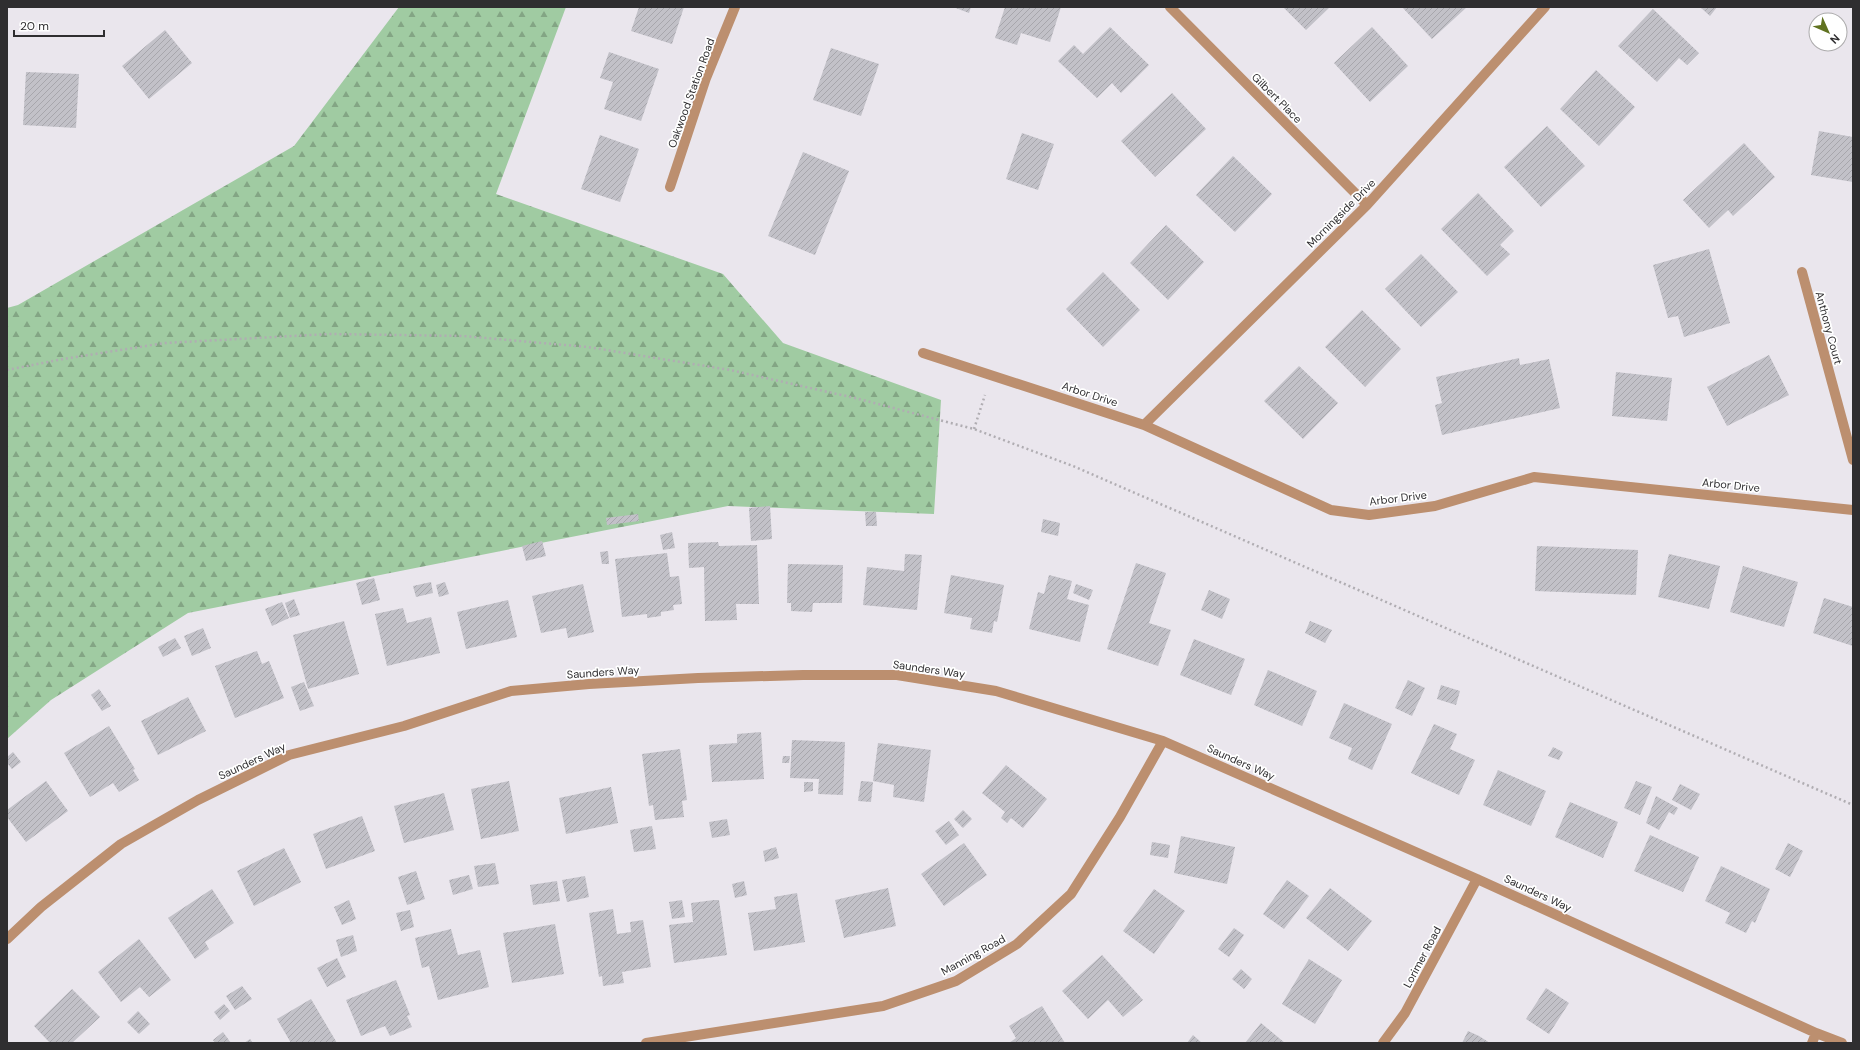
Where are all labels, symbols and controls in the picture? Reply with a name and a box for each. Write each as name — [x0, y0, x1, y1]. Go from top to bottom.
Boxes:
scale bar — [14, 12, 104, 38]
north arrow — [1808, 12, 1848, 52]
text: 20 m — [20, 18, 49, 34]
text: N — [1827, 31, 1843, 47]
street label: Oakwood Station Road — [665, 36, 717, 150]
street label: Gilbert Place — [1249, 70, 1305, 126]
street label: Morningside Drive — [1304, 176, 1378, 250]
street label: Anthony Court — [1813, 290, 1845, 366]
street label: Arbor Drive — [1060, 378, 1120, 410]
street label: Arbor Drive — [1702, 475, 1760, 495]
street label: Arbor Drive — [1368, 488, 1428, 508]
street label: Saunders Way — [892, 657, 966, 681]
street label: Saunders Way — [566, 662, 640, 682]
street label: Saunders Way — [216, 739, 288, 783]
street label: Saunders Way — [1205, 741, 1277, 783]
street label: Saunders Way — [1502, 871, 1574, 915]
street label: Lorimer Road — [1400, 924, 1444, 990]
street label: Manning Road — [938, 932, 1008, 978]

